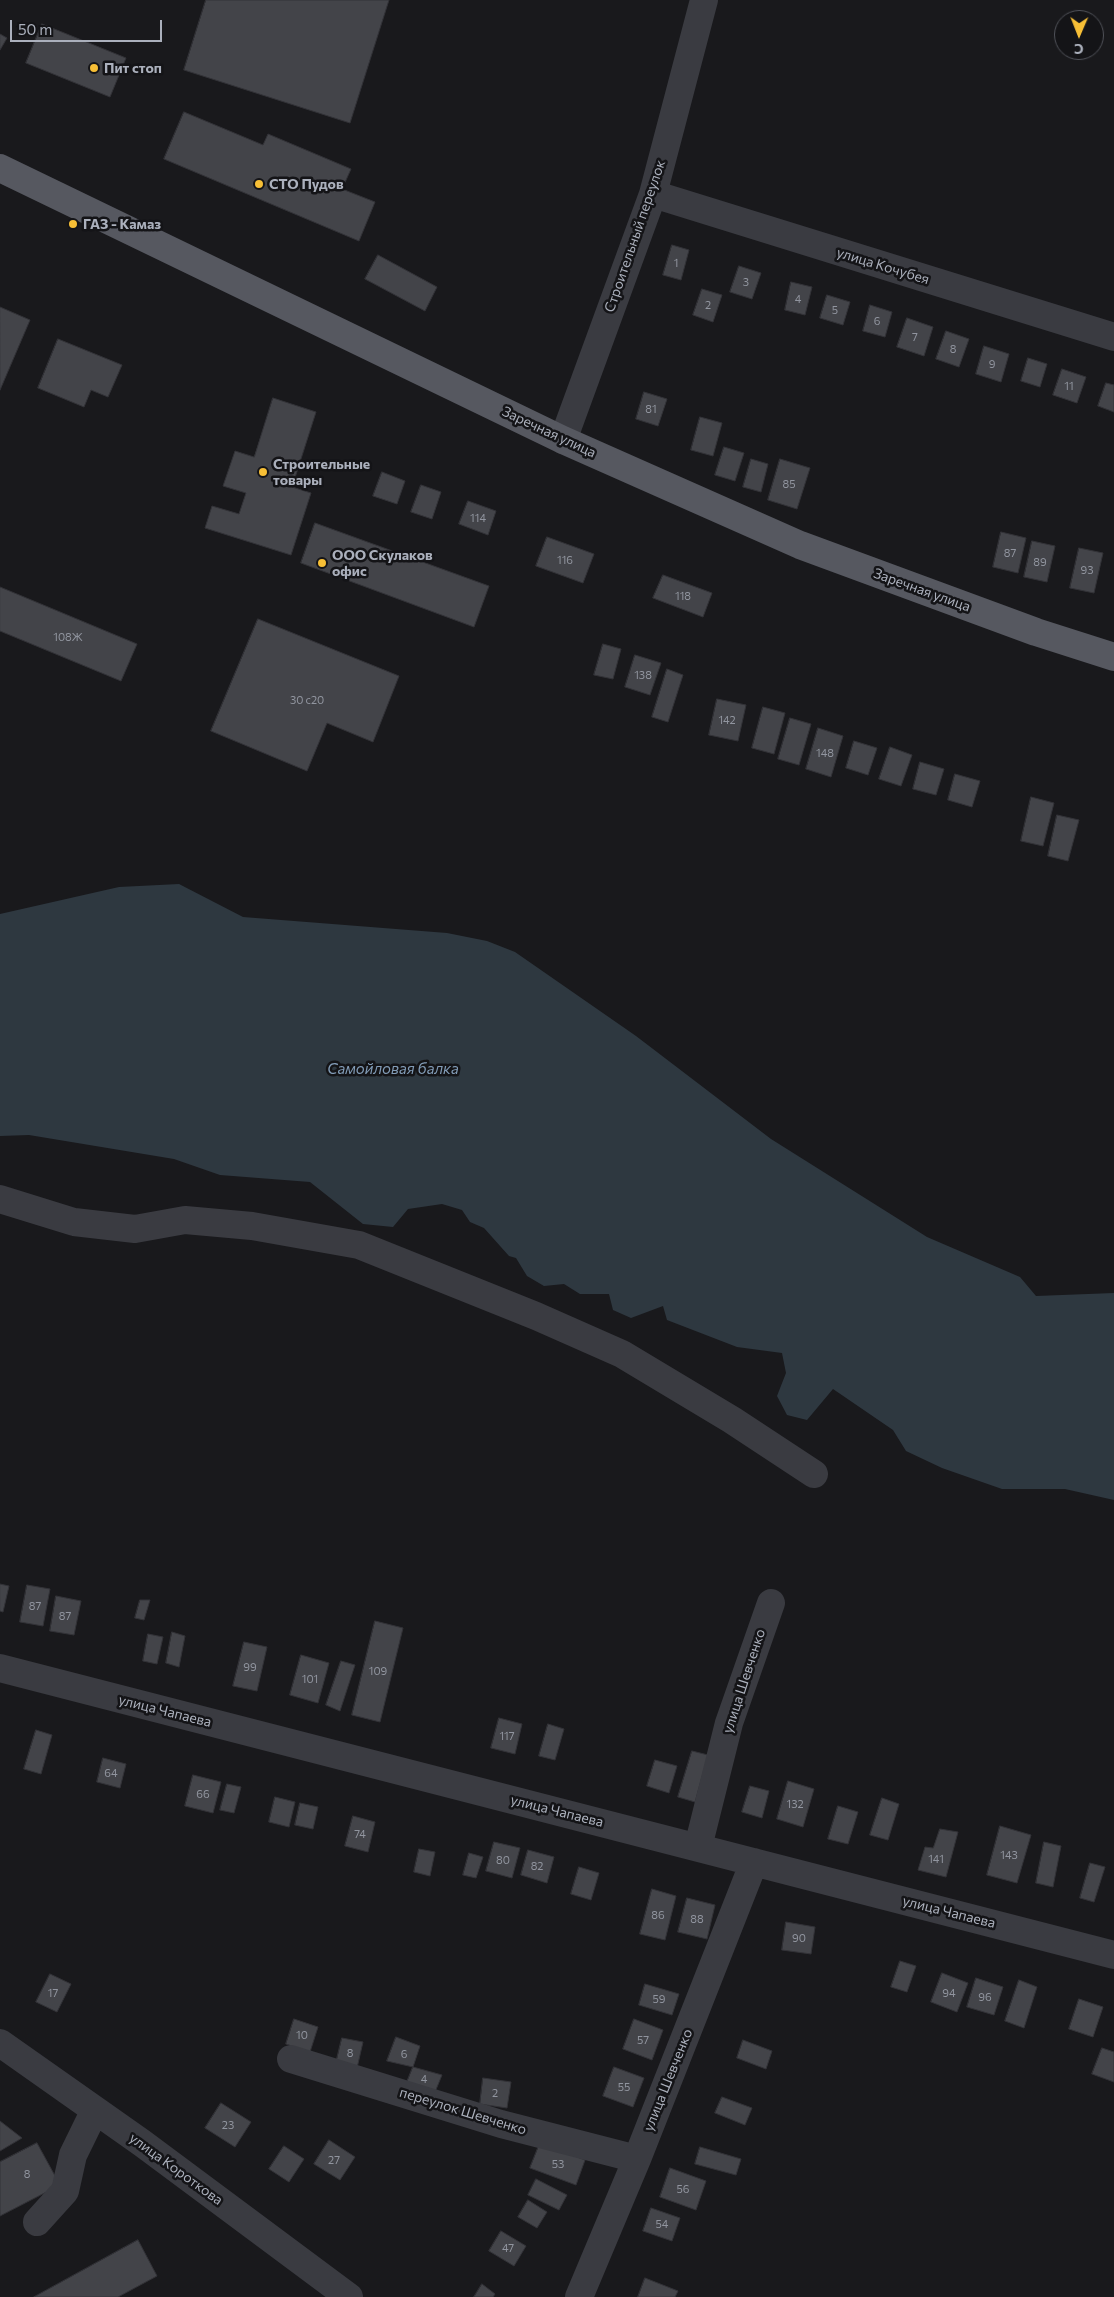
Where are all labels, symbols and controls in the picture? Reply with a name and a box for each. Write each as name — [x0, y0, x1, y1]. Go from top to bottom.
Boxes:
scale bar — [12, 10, 165, 42]
north arrow — [1054, 10, 1104, 60]
text: 50 m — [18, 20, 52, 38]
text: С — [1074, 41, 1084, 58]
place label: Пит стоп — [104, 60, 162, 76]
marker: Пит стоп — [88, 62, 100, 74]
street label: Строительный переулок — [601, 158, 669, 314]
place label: СТО Пудов — [269, 176, 344, 192]
marker: СТО Пудов — [253, 178, 265, 190]
place label: ГАЗ - Камаз — [83, 216, 161, 232]
marker: ГАЗ - Камаз — [67, 218, 79, 230]
street label: улица Кочубея — [835, 244, 931, 288]
house number: 1 — [674, 256, 678, 270]
house number: 3 — [743, 275, 749, 289]
house number: 4 — [795, 292, 801, 306]
house number: 2 — [705, 298, 711, 312]
house number: 5 — [832, 303, 838, 317]
house number: 6 — [874, 314, 880, 328]
house number: 7 — [912, 330, 918, 344]
house number: 8 — [950, 342, 956, 356]
house number: 9 — [989, 357, 995, 371]
house number: 11 — [1064, 379, 1074, 393]
house number: 81 — [645, 402, 657, 416]
street label: Заречная улица — [499, 403, 599, 461]
place label: Строительные товары — [273, 456, 370, 488]
marker: Строительные товары — [257, 466, 269, 478]
house number: 85 — [783, 477, 795, 491]
house number: 114 — [470, 511, 486, 525]
house number: 87 — [1004, 546, 1016, 560]
place label: ООО Скулаков офис — [332, 547, 433, 580]
house number: 116 — [557, 553, 573, 567]
house number: 89 — [1033, 555, 1047, 569]
marker: ООО Скулаков офис — [316, 557, 328, 569]
house number: 93 — [1081, 563, 1093, 577]
street label: Заречная улица — [871, 565, 973, 615]
house number: 118 — [675, 589, 691, 603]
house number: 108Ж — [53, 630, 83, 644]
house number: 138 — [634, 668, 652, 682]
house number: 30 с20 — [290, 693, 324, 707]
house number: 142 — [718, 713, 736, 727]
house number: 148 — [816, 746, 834, 760]
water label: Самойловая балка — [327, 1060, 459, 1078]
house number: 87 — [29, 1599, 41, 1613]
house number: 87 — [59, 1609, 71, 1623]
street label: улица Шевченко — [719, 1627, 769, 1735]
house number: 99 — [243, 1660, 257, 1674]
house number: 109 — [369, 1664, 387, 1678]
house number: 101 — [302, 1672, 318, 1686]
street label: улица Чапаева — [117, 1691, 213, 1731]
house number: 117 — [499, 1729, 515, 1743]
house number: 64 — [104, 1766, 118, 1780]
house number: 66 — [196, 1787, 210, 1801]
street label: улица Чапаева — [509, 1791, 605, 1831]
house number: 132 — [786, 1797, 804, 1811]
house number: 74 — [354, 1827, 366, 1841]
house number: 143 — [1000, 1848, 1018, 1862]
house number: 141 — [928, 1852, 944, 1866]
house number: 80 — [496, 1853, 510, 1867]
house number: 82 — [531, 1859, 543, 1873]
street label: улица Чапаева — [901, 1892, 997, 1932]
house number: 86 — [651, 1908, 665, 1922]
house number: 88 — [690, 1912, 704, 1926]
house number: 90 — [792, 1931, 806, 1945]
house number: 17 — [48, 1986, 58, 2000]
house number: 94 — [942, 1986, 956, 2000]
house number: 96 — [978, 1990, 992, 2004]
house number: 59 — [653, 1992, 665, 2006]
street label: улица Шевченко — [640, 2026, 696, 2134]
house number: 10 — [296, 2028, 308, 2042]
house number: 57 — [637, 2033, 649, 2047]
house number: 8 — [347, 2046, 353, 2060]
house number: 6 — [401, 2047, 407, 2061]
house number: 4 — [421, 2072, 427, 2086]
house number: 55 — [618, 2080, 630, 2094]
street label: переулок Шевченко — [397, 2084, 529, 2138]
house number: 2 — [492, 2086, 498, 2100]
house number: 23 — [222, 2118, 234, 2132]
street label: улица Короткова — [126, 2129, 226, 2209]
house number: 27 — [328, 2153, 340, 2167]
house number: 53 — [552, 2157, 564, 2171]
house number: 8 — [24, 2167, 30, 2181]
house number: 56 — [677, 2182, 689, 2196]
house number: 54 — [656, 2217, 668, 2231]
house number: 47 — [502, 2241, 514, 2255]

